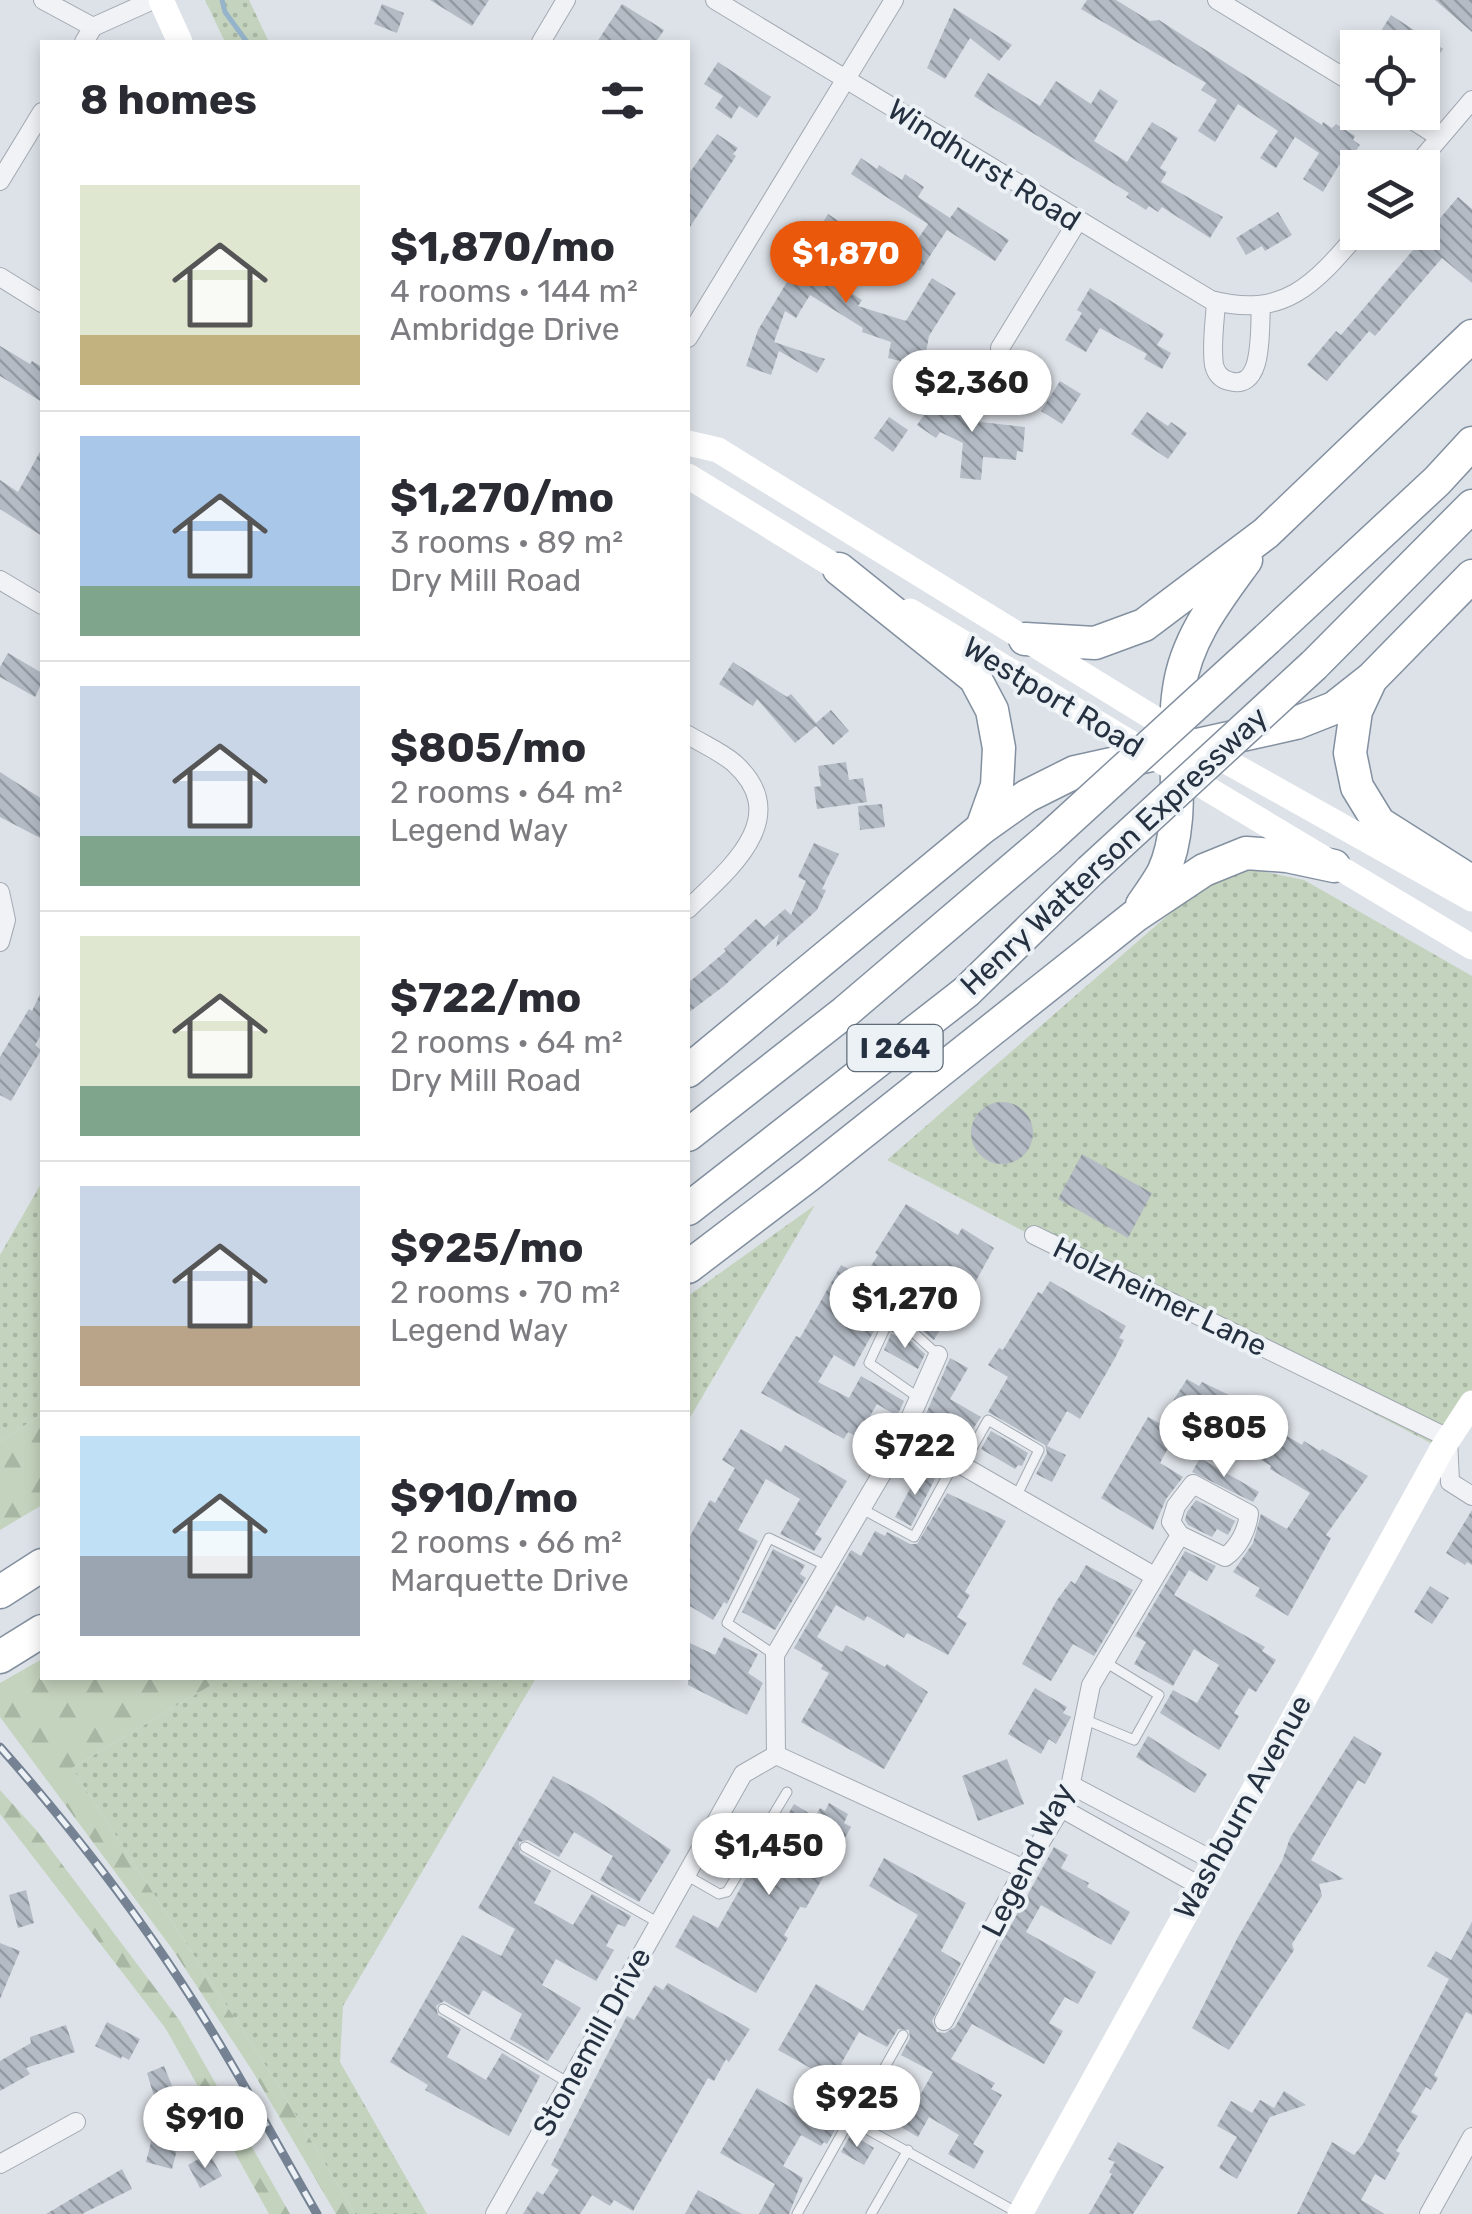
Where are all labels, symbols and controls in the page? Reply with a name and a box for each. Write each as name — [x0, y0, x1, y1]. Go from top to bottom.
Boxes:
map controls — [1340, 30, 1440, 250]
button: locate — [1340, 30, 1440, 130]
icon: filters — [595, 73, 650, 128]
text: 8 homes — [80, 75, 257, 125]
street label: Windhurst Road — [881, 91, 1087, 239]
button: layers — [1340, 150, 1440, 250]
pin: $1,870 — [765, 221, 927, 306]
text: $1,870/mo — [390, 222, 615, 272]
icon: home — [160, 225, 280, 345]
text: $1,870 — [792, 234, 900, 272]
text: 4 rooms · 144 m² — [390, 272, 638, 310]
text: Ambridge Drive — [390, 310, 620, 348]
pin: $2,360 — [891, 350, 1053, 435]
text: $2,360 — [915, 363, 1029, 401]
text: $1,270/mo — [390, 473, 614, 523]
icon: home — [160, 476, 280, 596]
text: 3 rooms · 89 m² — [390, 523, 623, 561]
text: Dry Mill Road — [390, 561, 581, 599]
street label: Westport Road — [956, 629, 1150, 765]
street label: Henry Watterson Expressway — [953, 699, 1275, 1003]
text: $805/mo — [390, 723, 586, 773]
icon: home — [160, 726, 280, 846]
text: 2 rooms · 64 m² — [390, 773, 623, 811]
text: Legend Way — [390, 811, 568, 849]
text: $722/mo — [390, 973, 582, 1023]
icon: home — [160, 976, 280, 1096]
text: 2 rooms · 64 m² — [390, 1023, 623, 1061]
road number: I 264 — [848, 1025, 942, 1071]
text: Dry Mill Road — [390, 1061, 581, 1099]
text: $925/mo — [390, 1223, 584, 1273]
icon: home — [160, 1226, 280, 1346]
street label: Holzheimer Lane — [1047, 1230, 1273, 1364]
pin: $1,270 — [824, 1266, 986, 1351]
text: 2 rooms · 70 m² — [390, 1273, 620, 1311]
text: $1,270 — [851, 1279, 959, 1317]
text: Legend Way — [390, 1311, 568, 1349]
pin: $805 — [1165, 1395, 1283, 1480]
text: $805 — [1181, 1408, 1267, 1446]
pin: $722 — [856, 1413, 974, 1498]
text: $722 — [874, 1426, 956, 1464]
text: $910/mo — [390, 1473, 578, 1523]
icon: home — [160, 1476, 280, 1596]
text: 2 rooms · 66 m² — [390, 1523, 622, 1561]
text: Marquette Drive — [390, 1561, 629, 1599]
street label: Washburn Avenue — [1167, 1689, 1319, 1925]
street label: Legend Way — [974, 1777, 1082, 1943]
pin: $1,450 — [688, 1813, 850, 1898]
text: $1,450 — [714, 1826, 824, 1864]
street label: Stonemill Drive — [525, 1941, 659, 2143]
pin: $925 — [798, 2065, 916, 2150]
text: $925 — [815, 2078, 899, 2116]
pin: $910 — [146, 2086, 264, 2171]
text: $910 — [165, 2099, 245, 2137]

